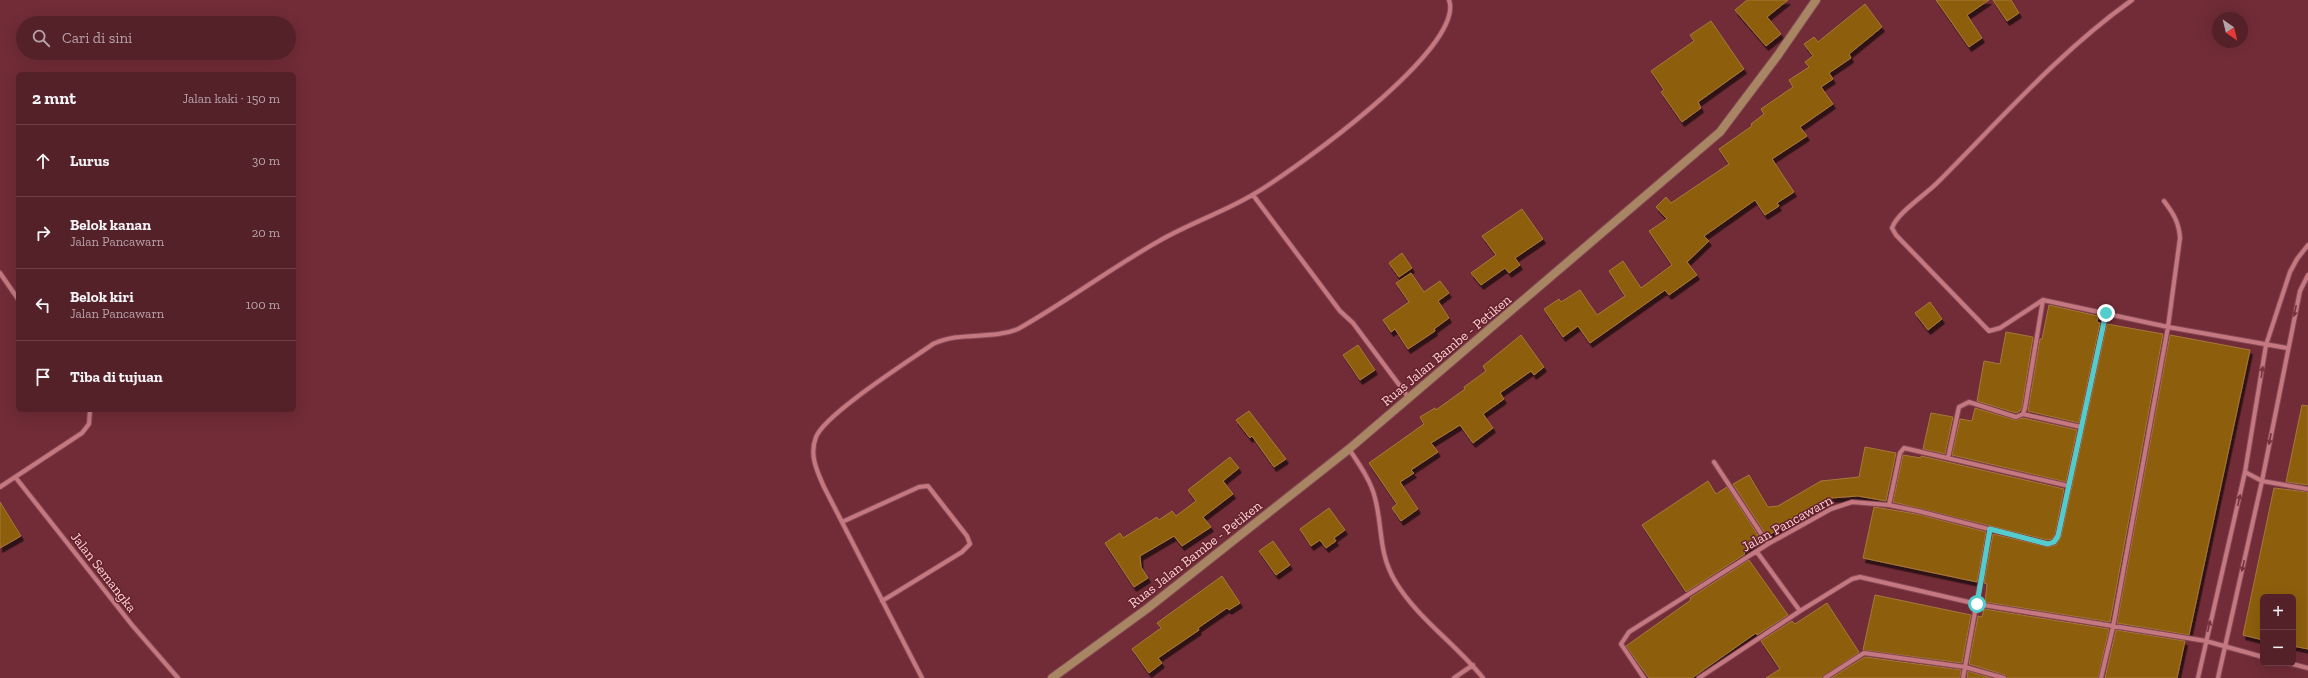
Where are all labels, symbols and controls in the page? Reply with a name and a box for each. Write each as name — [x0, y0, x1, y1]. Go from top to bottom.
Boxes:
north arrow — [2212, 12, 2248, 48]
search box — [16, 16, 296, 60]
icon: search — [30, 27, 52, 49]
text: Cari di sini — [62, 29, 132, 47]
text: 2 mnt — [32, 88, 76, 108]
text: Jalan kaki · 150 m — [182, 91, 280, 106]
icon: ahead — [32, 150, 54, 172]
text: Lurus — [70, 152, 109, 170]
text: 30 m — [252, 153, 280, 168]
text: Belok kanan — [70, 216, 151, 234]
icon: right — [32, 222, 54, 244]
text: 20 m — [252, 225, 280, 240]
text: Jalan Pancawarn — [70, 234, 164, 249]
text: Belok kiri — [70, 288, 134, 306]
street label: Ruas Jalan Bambe - Petiken — [1378, 291, 1515, 410]
icon: left — [32, 294, 54, 316]
text: 100 m — [246, 297, 280, 312]
route end — [2097, 304, 2115, 322]
one-way arrow — [2292, 305, 2298, 317]
text: Jalan Pancawarn — [70, 306, 164, 321]
icon: arrive — [32, 366, 54, 388]
one-way arrow — [2259, 366, 2265, 378]
text: Tiba di tujuan — [70, 368, 163, 386]
one-way arrow — [2266, 432, 2272, 445]
street label: Jalan Pancawarn — [1739, 491, 1836, 555]
one-way arrow — [2236, 493, 2242, 506]
street label: Ruas Jalan Bambe - Petiken — [1125, 497, 1265, 612]
street label: Jalan Semangka — [67, 529, 140, 616]
one-way arrow — [2239, 560, 2245, 572]
map controls — [2260, 594, 2296, 666]
button: + — [2260, 594, 2296, 630]
route start — [1968, 595, 1986, 613]
one-way arrow — [2207, 620, 2213, 632]
button: − — [2260, 630, 2296, 666]

